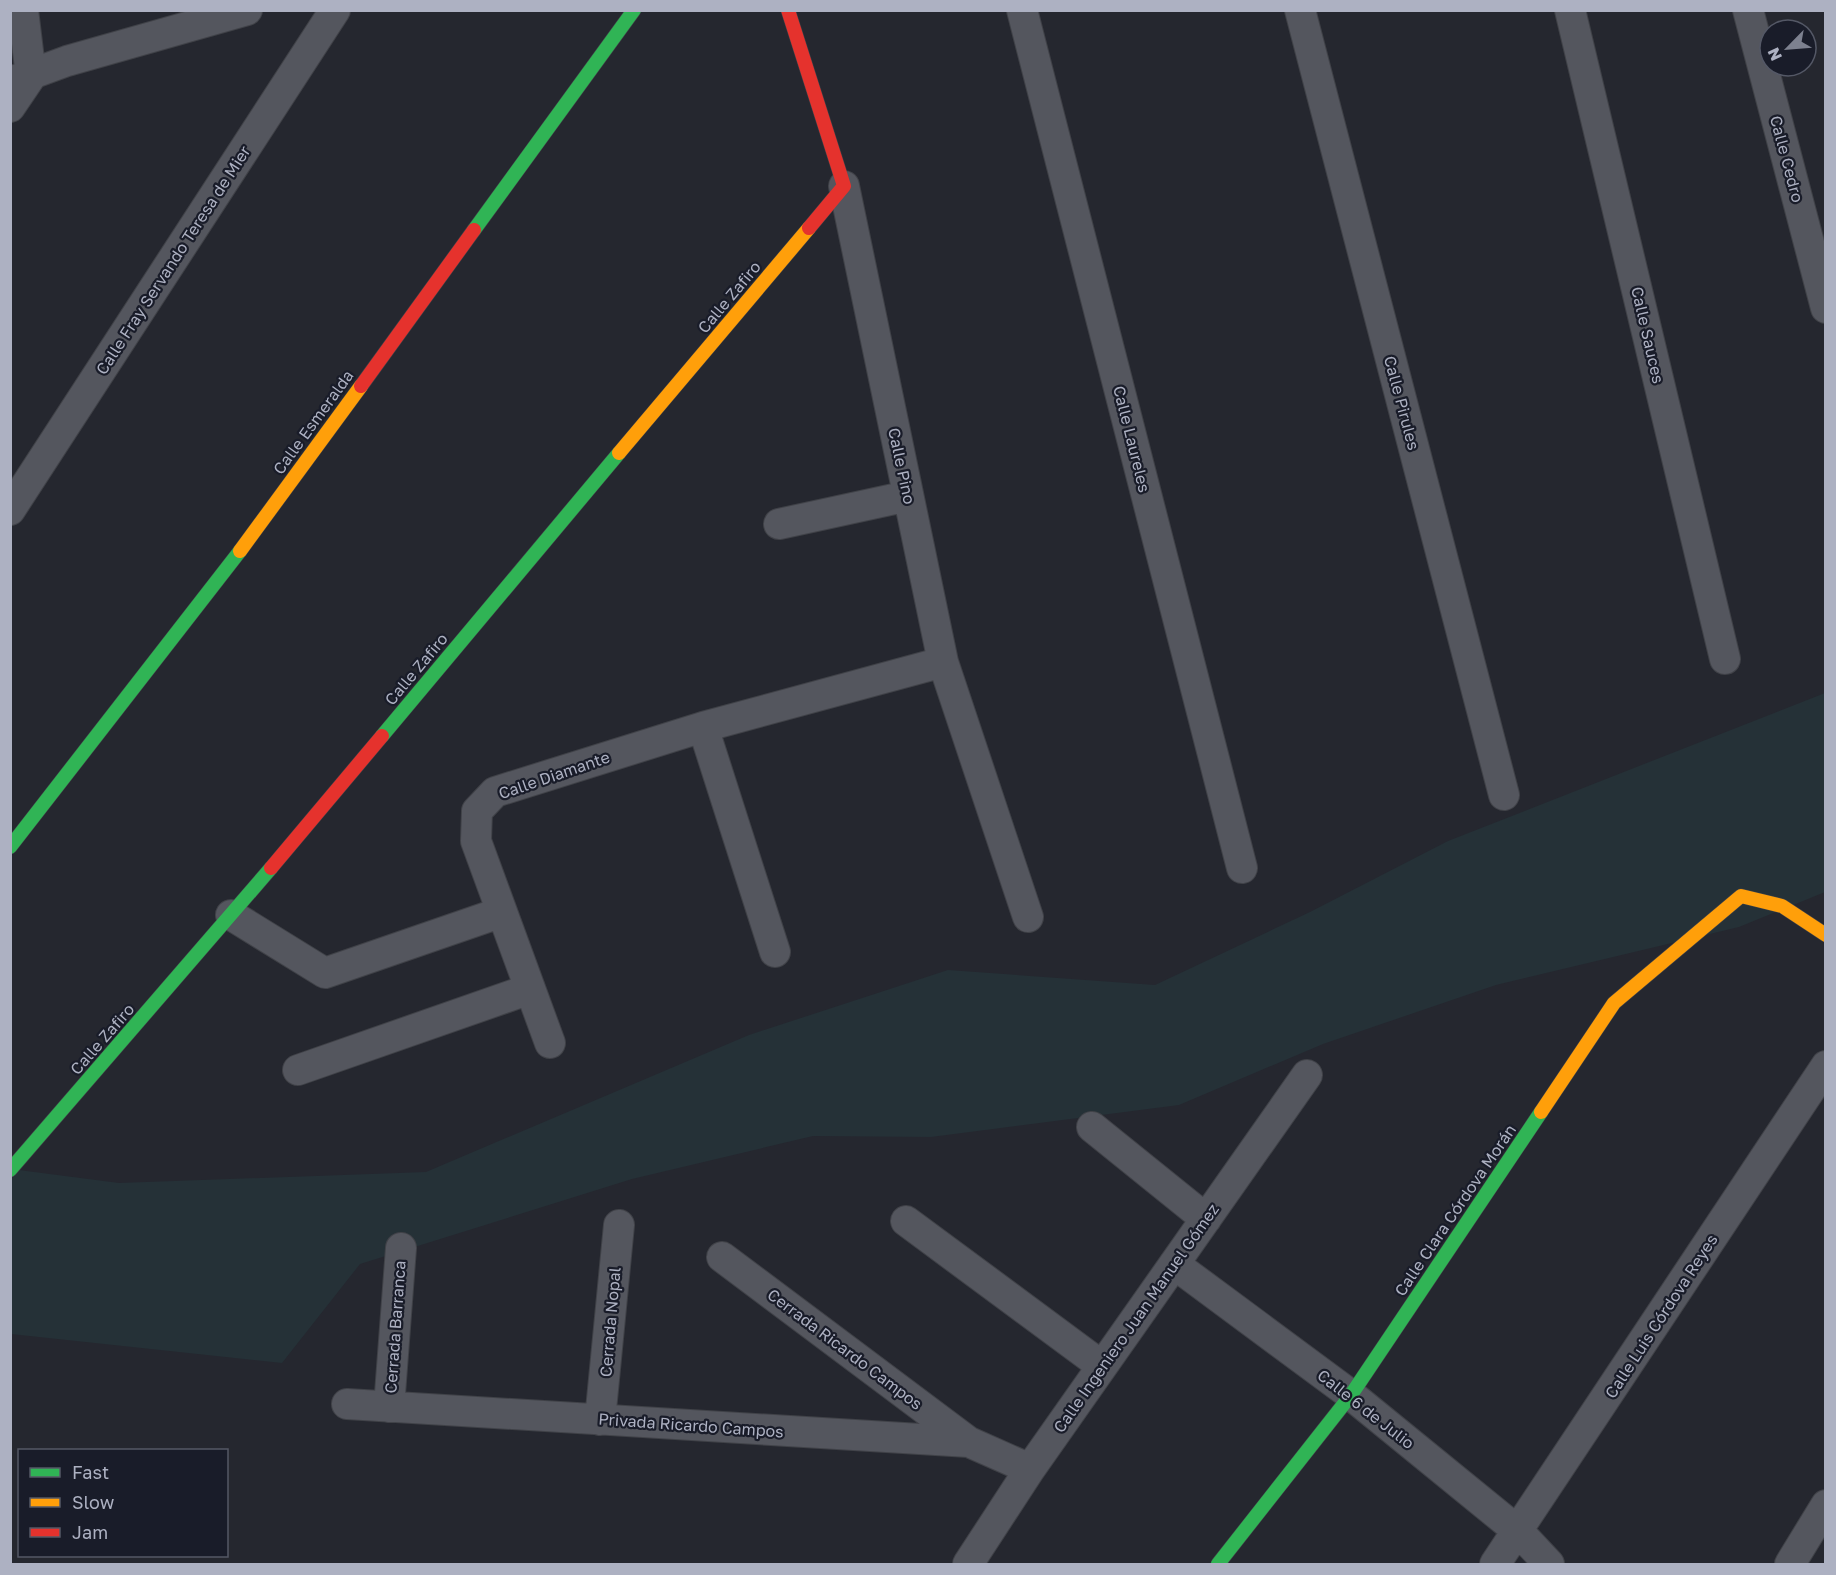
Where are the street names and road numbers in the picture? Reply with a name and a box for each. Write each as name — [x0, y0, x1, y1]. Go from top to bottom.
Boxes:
street label: Calle Cedro — [1766, 113, 1808, 205]
street label: Calle Fray Servando Teresa de Mier — [91, 142, 255, 378]
street label: Calle Zafiro — [693, 257, 765, 337]
street label: Calle Sauces — [1627, 285, 1669, 385]
street label: Calle Pirules — [1380, 354, 1424, 452]
street label: Calle Esmeralda — [268, 366, 358, 478]
street label: Calle Laureles — [1109, 384, 1155, 494]
street label: Calle Pino — [884, 426, 920, 506]
street label: Calle Zafiro — [380, 629, 452, 709]
street label: Calle Diamante — [496, 747, 612, 803]
street label: Calle Zafiro — [66, 999, 138, 1079]
street label: Calle Clara Córdova Morán — [1390, 1120, 1520, 1300]
street label: Calle Ingeniero Juan Manuel Gómez — [1049, 1200, 1223, 1436]
street label: Calle Luis Córdova Reyes — [1600, 1230, 1722, 1402]
street label: Cerrada Barranca — [380, 1260, 410, 1394]
street label: Cerrada Nopal — [595, 1266, 625, 1378]
street label: Cerrada Ricardo Campos — [764, 1284, 926, 1414]
street label: Calle 6 de Julio — [1313, 1365, 1419, 1453]
street label: Privada Ricardo Campos — [598, 1409, 784, 1441]

